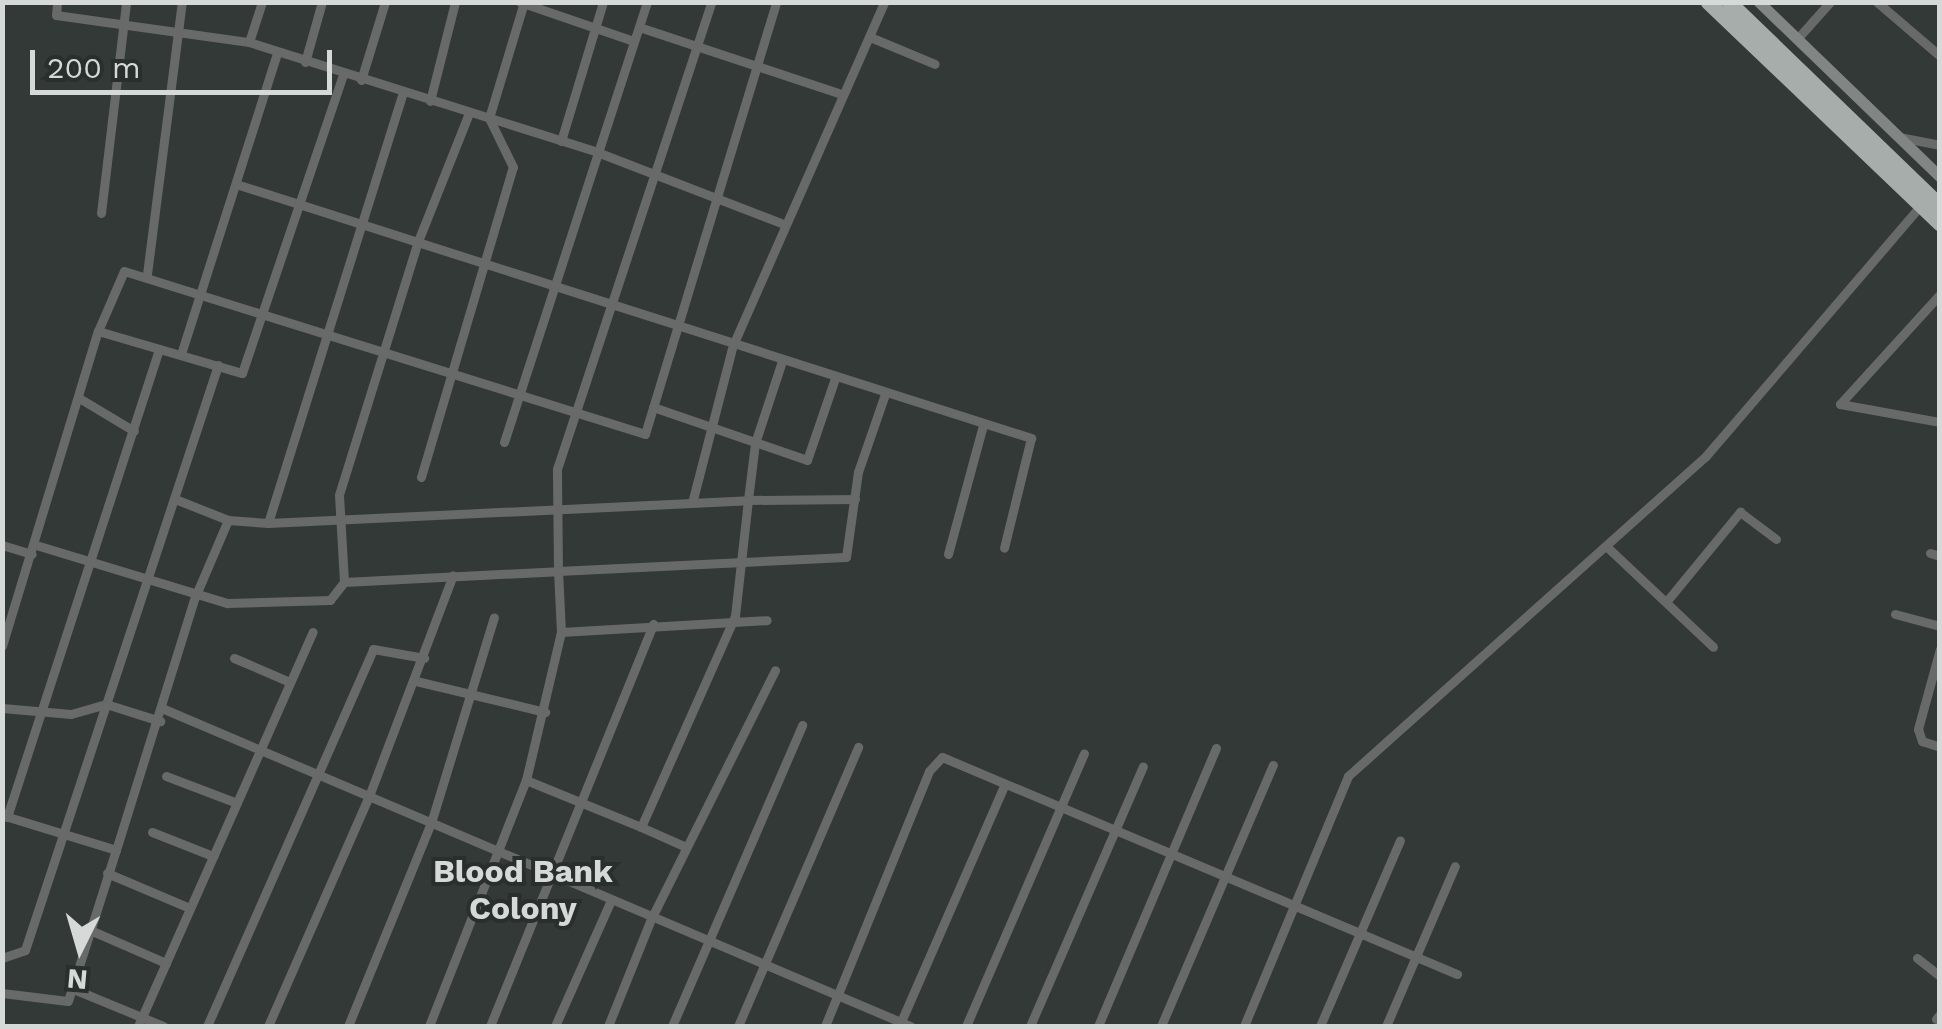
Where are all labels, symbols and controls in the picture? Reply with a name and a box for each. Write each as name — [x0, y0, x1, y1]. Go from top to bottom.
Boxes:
scale bar — [35, 30, 338, 92]
text: 200 m — [47, 50, 141, 85]
district label: Blood Bank Colony — [433, 853, 613, 928]
north arrow — [30, 899, 130, 999]
text: N — [66, 962, 89, 997]

